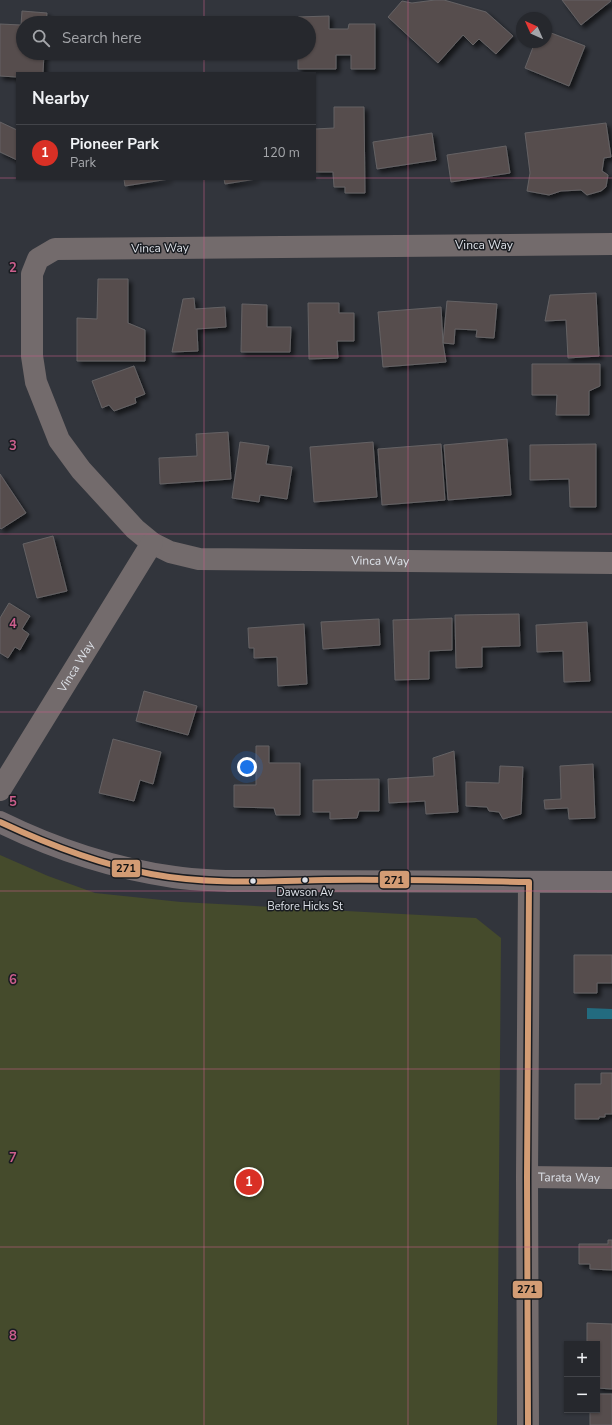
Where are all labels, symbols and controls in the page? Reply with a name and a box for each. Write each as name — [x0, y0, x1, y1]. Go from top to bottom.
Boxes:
north arrow — [516, 12, 552, 48]
search box — [16, 16, 316, 60]
icon: search — [30, 27, 52, 49]
text: Search here — [62, 28, 142, 48]
text: Nearby — [32, 87, 89, 110]
text: Pioneer Park — [70, 134, 159, 154]
text: 1 — [41, 144, 49, 162]
text: 120 m — [262, 144, 300, 162]
text: Park — [70, 154, 96, 172]
street label: Vinca Way — [454, 237, 514, 253]
street label: Vinca Way — [130, 239, 190, 257]
text: 2 — [9, 259, 17, 277]
text: 3 — [9, 437, 17, 455]
street label: Vinca Way — [350, 552, 410, 569]
text: 4 — [9, 615, 17, 633]
street label: Vinca Way — [53, 637, 98, 696]
your location — [237, 757, 257, 777]
text: 5 — [9, 793, 17, 811]
line badge: 271 — [111, 859, 141, 878]
text: 271 — [116, 861, 136, 876]
line badge: 271 — [379, 870, 410, 889]
text: 271 — [384, 873, 404, 888]
marker: Dawson Av Before Hicks St — [300, 875, 310, 885]
unlabelled marker — [248, 876, 258, 886]
place label: Dawson Av Before Hicks St — [267, 885, 343, 914]
text: 6 — [9, 971, 17, 989]
text: 7 — [9, 1149, 17, 1167]
pin: 1 — [236, 1167, 262, 1197]
street label: Tarata Way — [538, 1169, 601, 1186]
line badge: 271 — [512, 1280, 543, 1299]
text: 271 — [517, 1282, 537, 1297]
text: 8 — [9, 1327, 17, 1345]
map controls — [564, 1341, 600, 1413]
button: + — [564, 1341, 600, 1377]
button: − — [564, 1377, 600, 1413]

